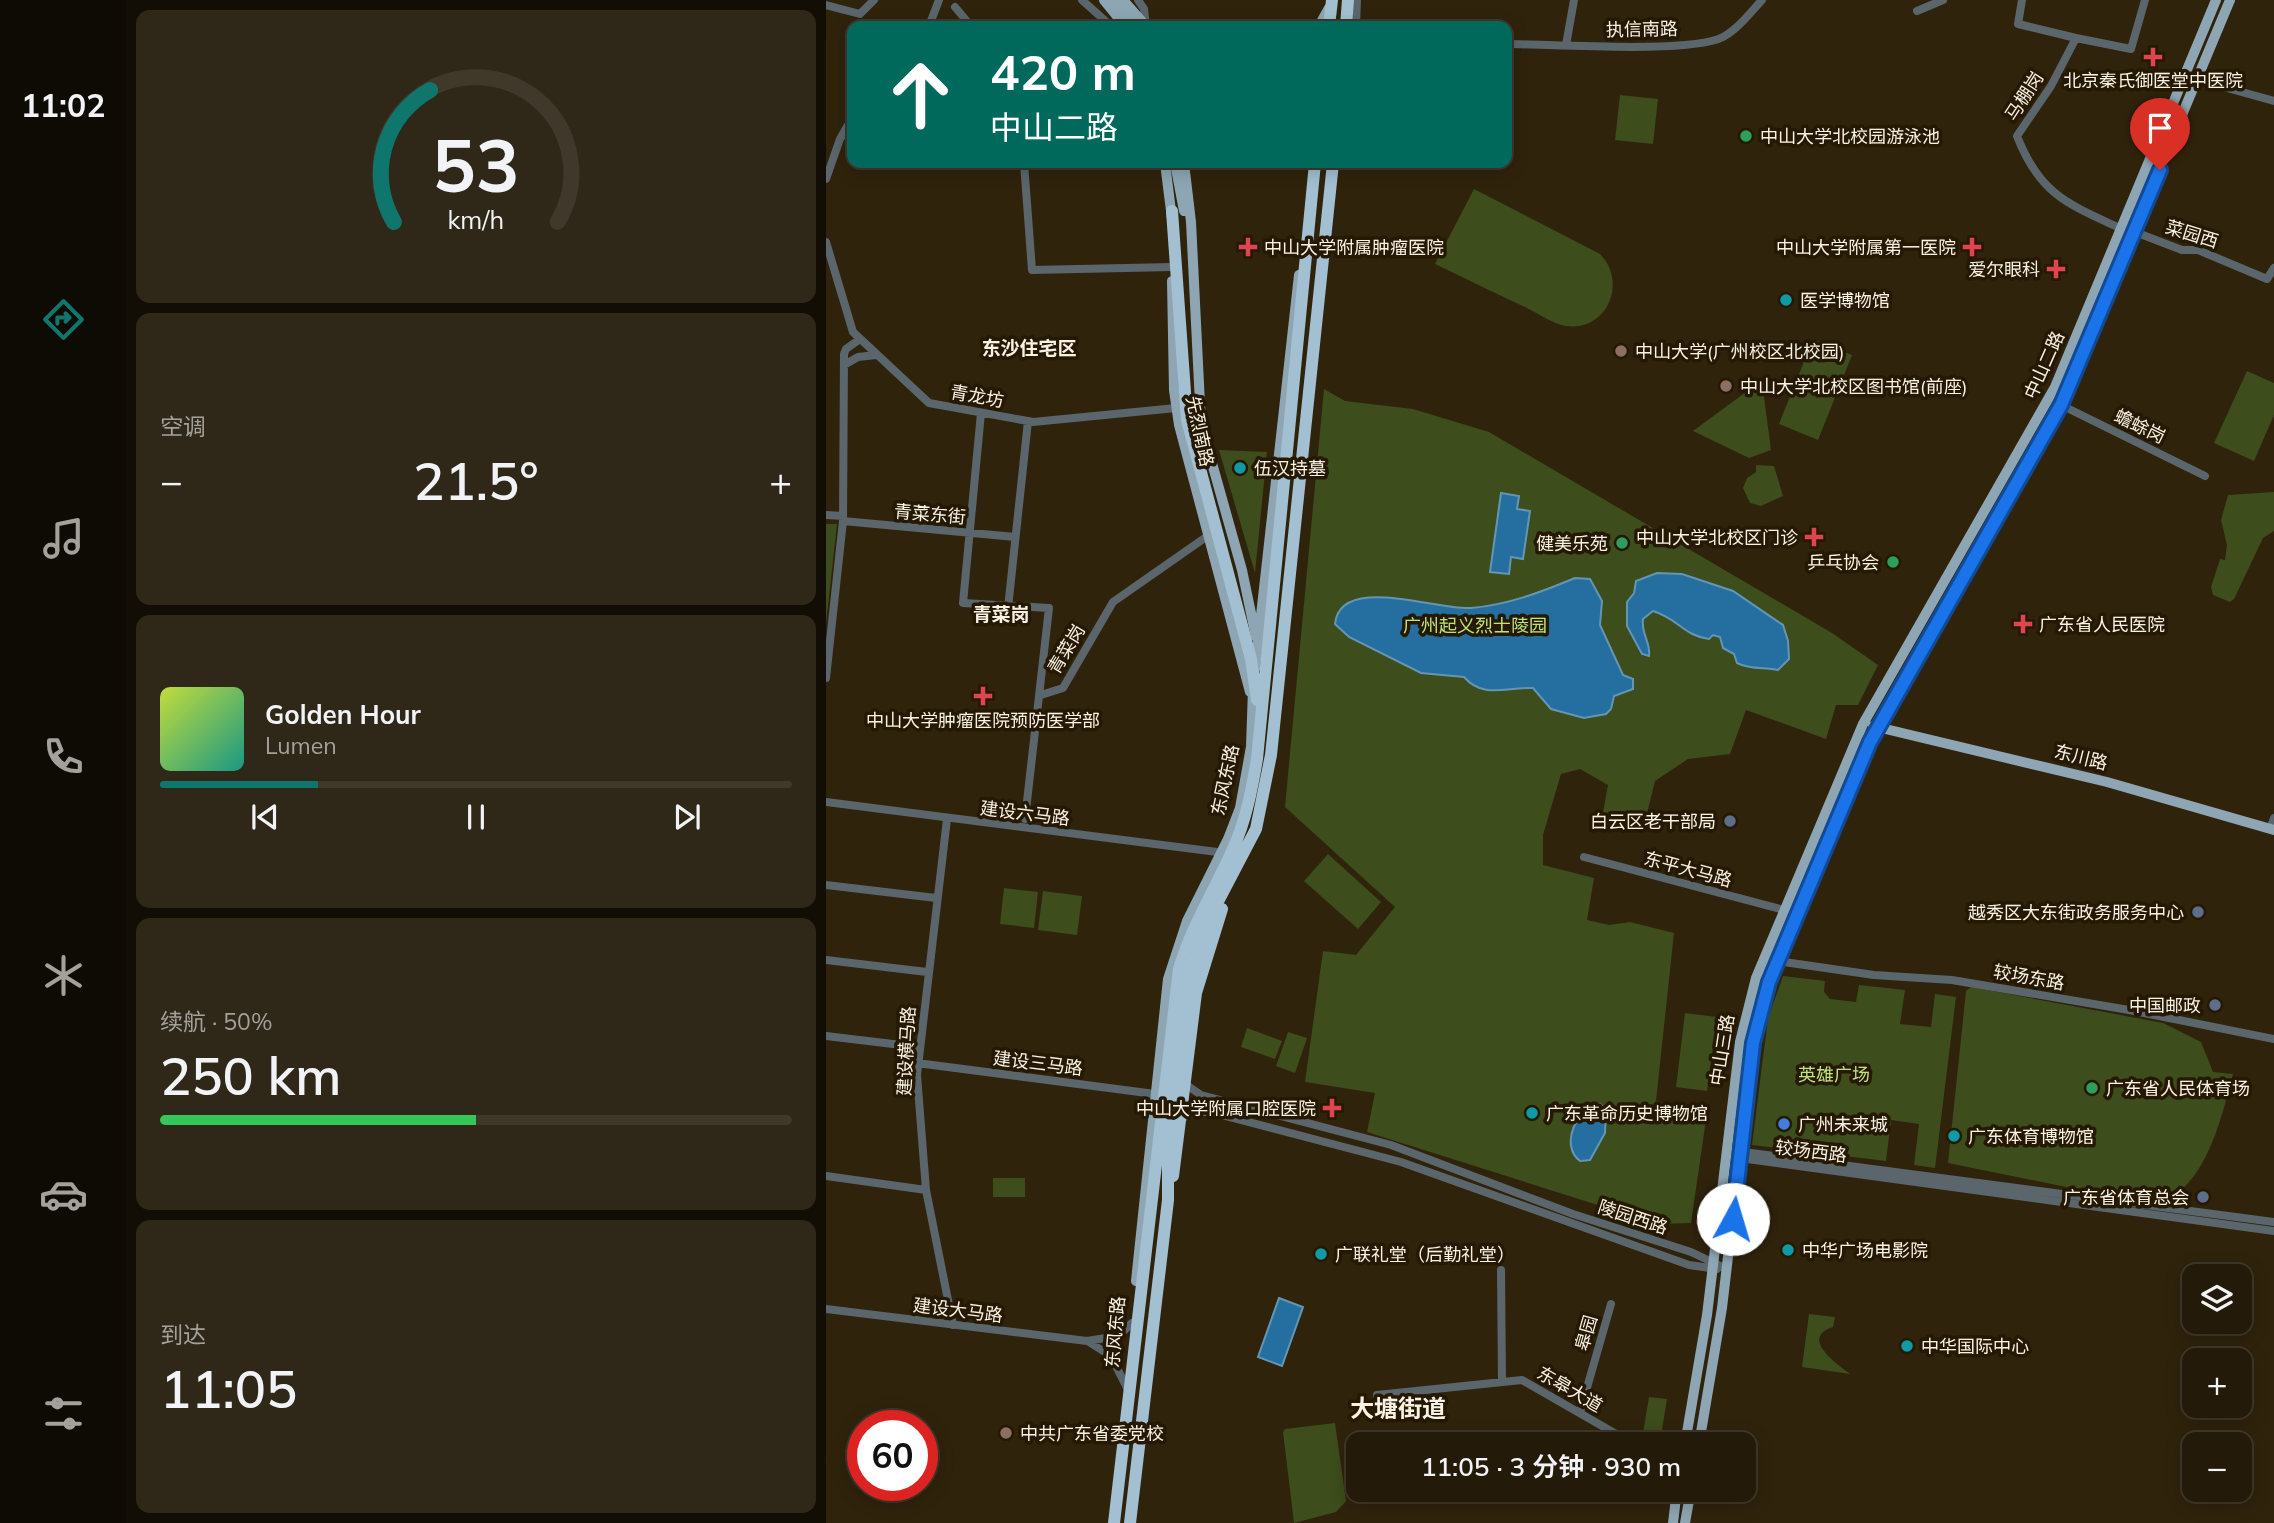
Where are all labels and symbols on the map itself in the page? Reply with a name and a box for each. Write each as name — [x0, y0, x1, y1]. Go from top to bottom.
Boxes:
street label: 执信南路 — [1606, 17, 1678, 41]
marker: 北京秦氏御医堂中医院 — [2143, 47, 2163, 67]
street label: 马棚岗 — [2000, 67, 2048, 125]
place label: 北京秦氏御医堂中医院 — [2063, 69, 2243, 92]
pin — [2130, 98, 2190, 170]
place label: 中山大学北校园游泳池 — [1760, 125, 1940, 148]
marker: 中山大学北校园游泳池 — [1738, 128, 1754, 144]
street label: 菜园西 — [2163, 215, 2221, 253]
place label: 中山大学附属肿瘤医院 — [1264, 236, 1444, 259]
place label: 中山大学附属第一医院 — [1776, 236, 1956, 259]
marker: 中山大学附属肿瘤医院 — [1238, 237, 1258, 257]
marker: 中山大学附属第一医院 — [1962, 237, 1982, 257]
place label: 爱尔眼科 — [1968, 258, 2040, 281]
marker: 爱尔眼科 — [2046, 259, 2066, 279]
place label: 医学博物馆 — [1800, 289, 1890, 312]
marker: 医学博物馆 — [1778, 292, 1794, 308]
street label: 中山二路 — [2019, 327, 2069, 403]
district label: 东沙住宅区 — [981, 336, 1077, 360]
place label: 中山大学(广州校区北校园) — [1635, 340, 1844, 363]
marker: 中山大学(广州校区北校园) — [1613, 343, 1629, 359]
place label: 中山大学北校区图书馆(前座) — [1740, 375, 1967, 398]
marker: 中山大学北校区图书馆(前座) — [1718, 378, 1734, 394]
street label: 青龙坊 — [948, 380, 1006, 412]
street label: 先烈南路 — [1181, 393, 1219, 469]
street label: 蟾蜍岗 — [2111, 404, 2169, 448]
place label: 伍汉持墓 — [1254, 457, 1326, 480]
marker: 伍汉持墓 — [1232, 460, 1248, 476]
street label: 青菜东街 — [893, 499, 967, 529]
place label: 中山大学北校区门诊 — [1636, 526, 1798, 549]
marker: 中山大学北校区门诊 — [1804, 527, 1824, 547]
place label: 健美乐苑 — [1536, 532, 1608, 555]
marker: 健美乐苑 — [1614, 535, 1630, 551]
place label: 乒乓协会 — [1807, 551, 1879, 574]
marker: 乒乓协会 — [1885, 554, 1901, 570]
district label: 青菜岗 — [972, 602, 1030, 626]
place label: 广东省人民医院 — [2039, 613, 2165, 636]
park label: 广州起义烈士陵园 — [1403, 614, 1547, 637]
marker: 广东省人民医院 — [2013, 614, 2033, 634]
street label: 青菜岗 — [1042, 620, 1090, 678]
marker: 中山大学肿瘤医院预防医学部 — [973, 686, 993, 706]
place label: 中山大学肿瘤医院预防医学部 — [866, 709, 1100, 732]
street label: 东川路 — [2052, 739, 2110, 775]
street label: 东风东路 — [1206, 742, 1244, 818]
street label: 建设六马路 — [979, 796, 1071, 830]
place label: 白云区老干部局 — [1590, 810, 1716, 833]
marker: 白云区老干部局 — [1722, 813, 1738, 829]
street label: 东平大马路 — [1642, 846, 1734, 892]
place label: 越秀区大东街政务服务中心 — [1968, 901, 2184, 924]
marker: 越秀区大东街政务服务中心 — [2190, 904, 2206, 920]
street label: 较场东路 — [1992, 959, 2066, 995]
place label: 中国邮政 — [2129, 994, 2201, 1017]
marker: 中国邮政 — [2207, 997, 2223, 1013]
street label: 建设横马路 — [892, 1005, 920, 1097]
street label: 中山三路 — [1705, 1013, 1739, 1087]
street label: 建设三马路 — [992, 1046, 1084, 1080]
park label: 英雄广场 — [1798, 1063, 1870, 1086]
place label: 广东省人民体育场 — [2106, 1077, 2250, 1100]
marker: 广东省人民体育场 — [2084, 1080, 2100, 1096]
place label: 中山大学附属口腔医院 — [1136, 1097, 1316, 1120]
marker: 中山大学附属口腔医院 — [1322, 1098, 1342, 1118]
place label: 广东革命历史博物馆 — [1546, 1102, 1708, 1125]
marker: 广东革命历史博物馆 — [1524, 1105, 1540, 1121]
place label: 广州未来城 — [1798, 1113, 1888, 1136]
marker: 广州未来城 — [1776, 1116, 1792, 1132]
place label: 广东体育博物馆 — [1968, 1125, 2094, 1148]
marker: 广东体育博物馆 — [1946, 1128, 1962, 1144]
street label: 较场西路 — [1774, 1135, 1848, 1167]
position arrow — [1696, 1182, 1770, 1256]
place label: 广东省体育总会 — [2063, 1186, 2189, 1209]
marker: 广东省体育总会 — [2195, 1189, 2211, 1205]
street label: 陵园西路 — [1595, 1195, 1671, 1239]
place label: 中华广场电影院 — [1802, 1239, 1928, 1262]
marker: 中华广场电影院 — [1780, 1242, 1796, 1258]
place label: 广联礼堂（后勤礼堂） — [1335, 1243, 1515, 1266]
marker: 广联礼堂（后勤礼堂） — [1313, 1246, 1329, 1262]
street label: 建设大马路 — [912, 1293, 1004, 1327]
street label: 东风东路 — [1100, 1295, 1130, 1369]
street label: 皋园 — [1570, 1313, 1602, 1353]
place label: 中华国际中心 — [1921, 1335, 2029, 1358]
marker: 中华国际中心 — [1899, 1338, 1915, 1354]
street label: 东皋大道 — [1533, 1361, 1607, 1417]
district label: 大塘街道 — [1350, 1393, 1446, 1423]
speed limit sign: 60 — [847, 1410, 938, 1501]
place label: 中共广东省委党校 — [1020, 1422, 1164, 1445]
marker: 中共广东省委党校 — [998, 1425, 1014, 1441]

